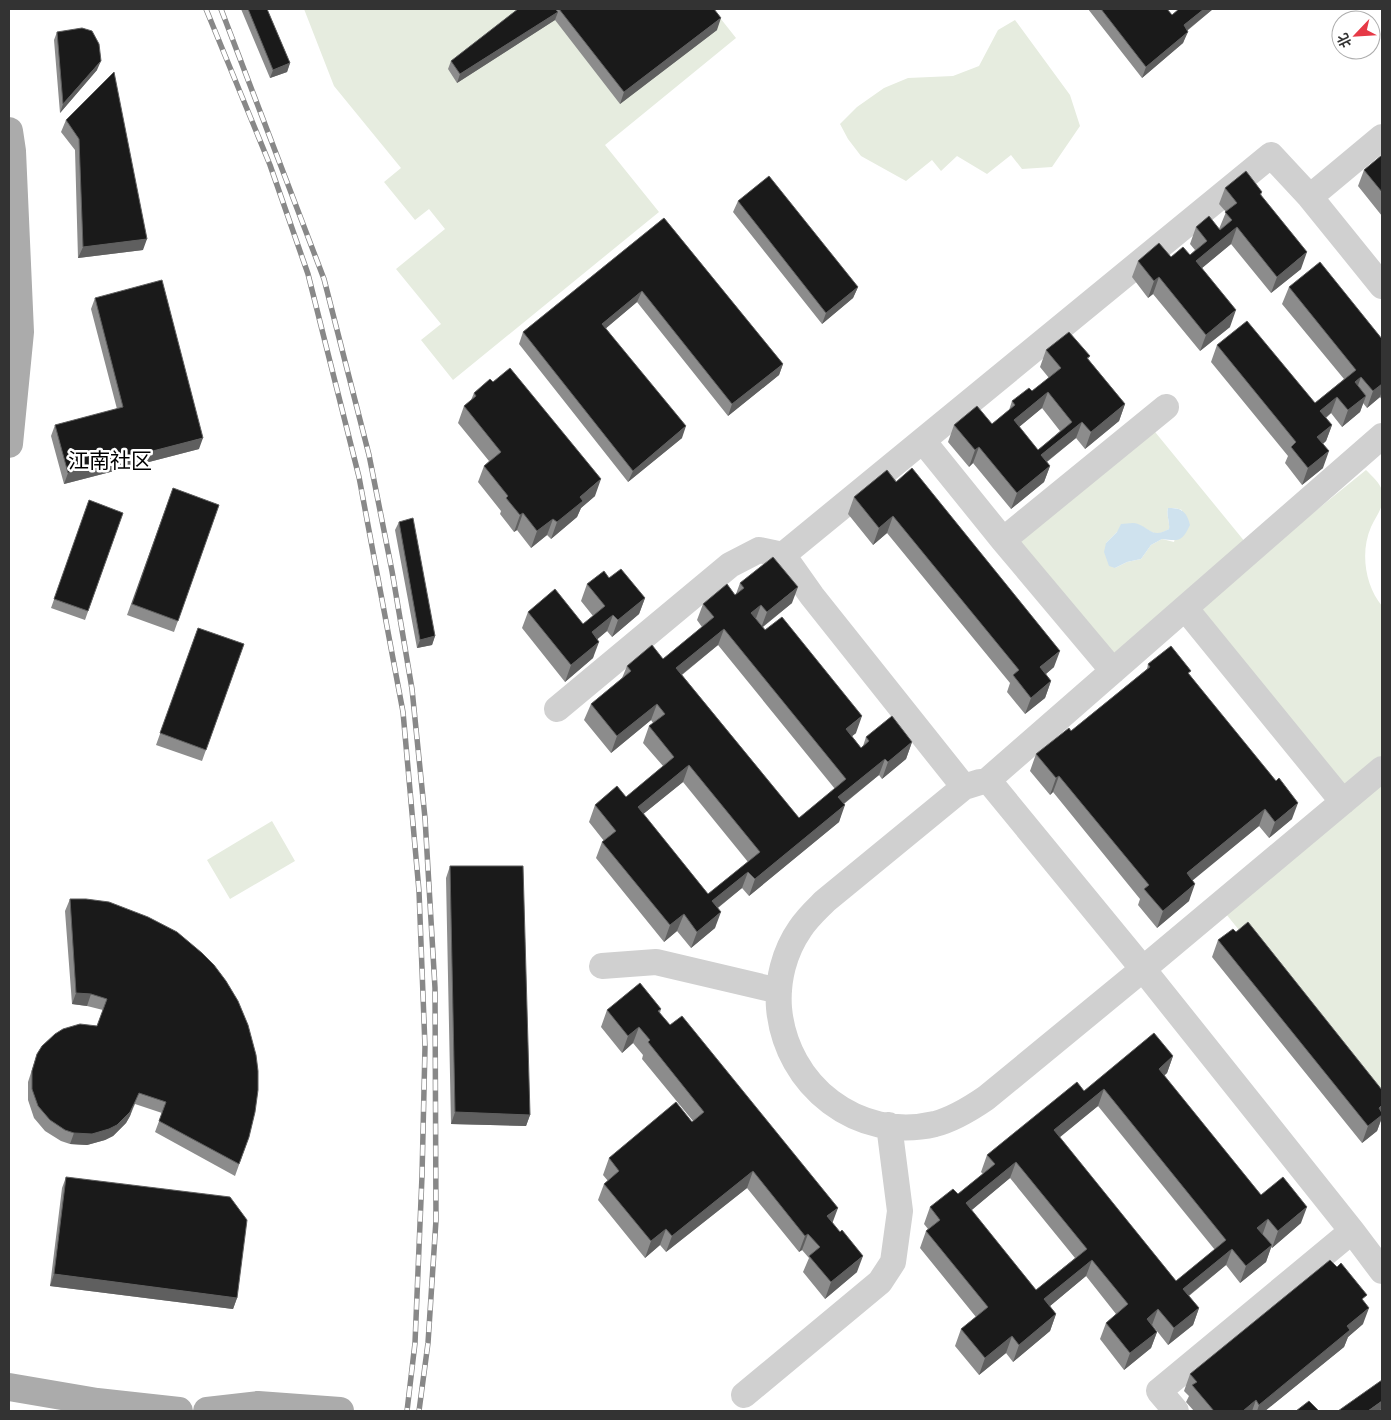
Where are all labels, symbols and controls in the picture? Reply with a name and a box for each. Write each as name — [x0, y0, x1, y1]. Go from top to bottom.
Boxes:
north arrow — [1331, 10, 1381, 60]
text: 北 — [1333, 30, 1355, 51]
district label: 江南社区 — [68, 447, 152, 474]

